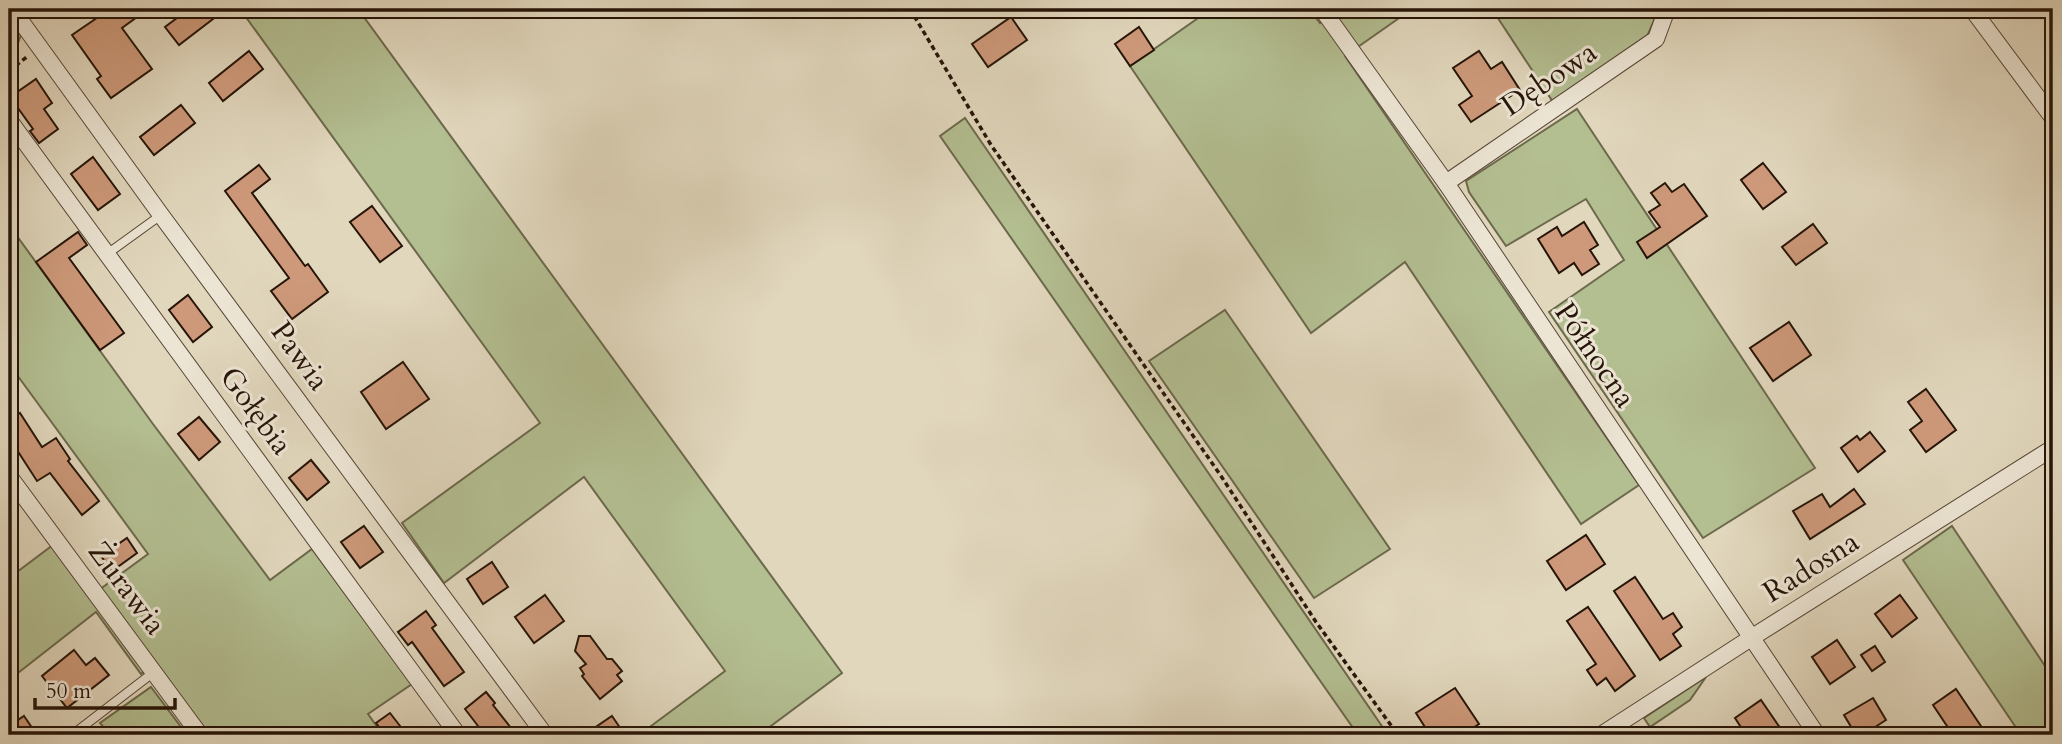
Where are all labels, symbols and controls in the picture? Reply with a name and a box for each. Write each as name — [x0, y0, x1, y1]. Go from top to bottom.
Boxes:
street label: Dębowa — [1493, 32, 1605, 126]
street label: Północna — [1545, 294, 1645, 416]
street label: Pawia — [261, 313, 339, 399]
street label: Gołębia — [210, 359, 302, 463]
street label: Radosna — [1755, 522, 1867, 612]
street label: Żurawia — [78, 533, 176, 643]
scale bar — [35, 667, 175, 711]
text: 50 m — [46, 677, 91, 706]

